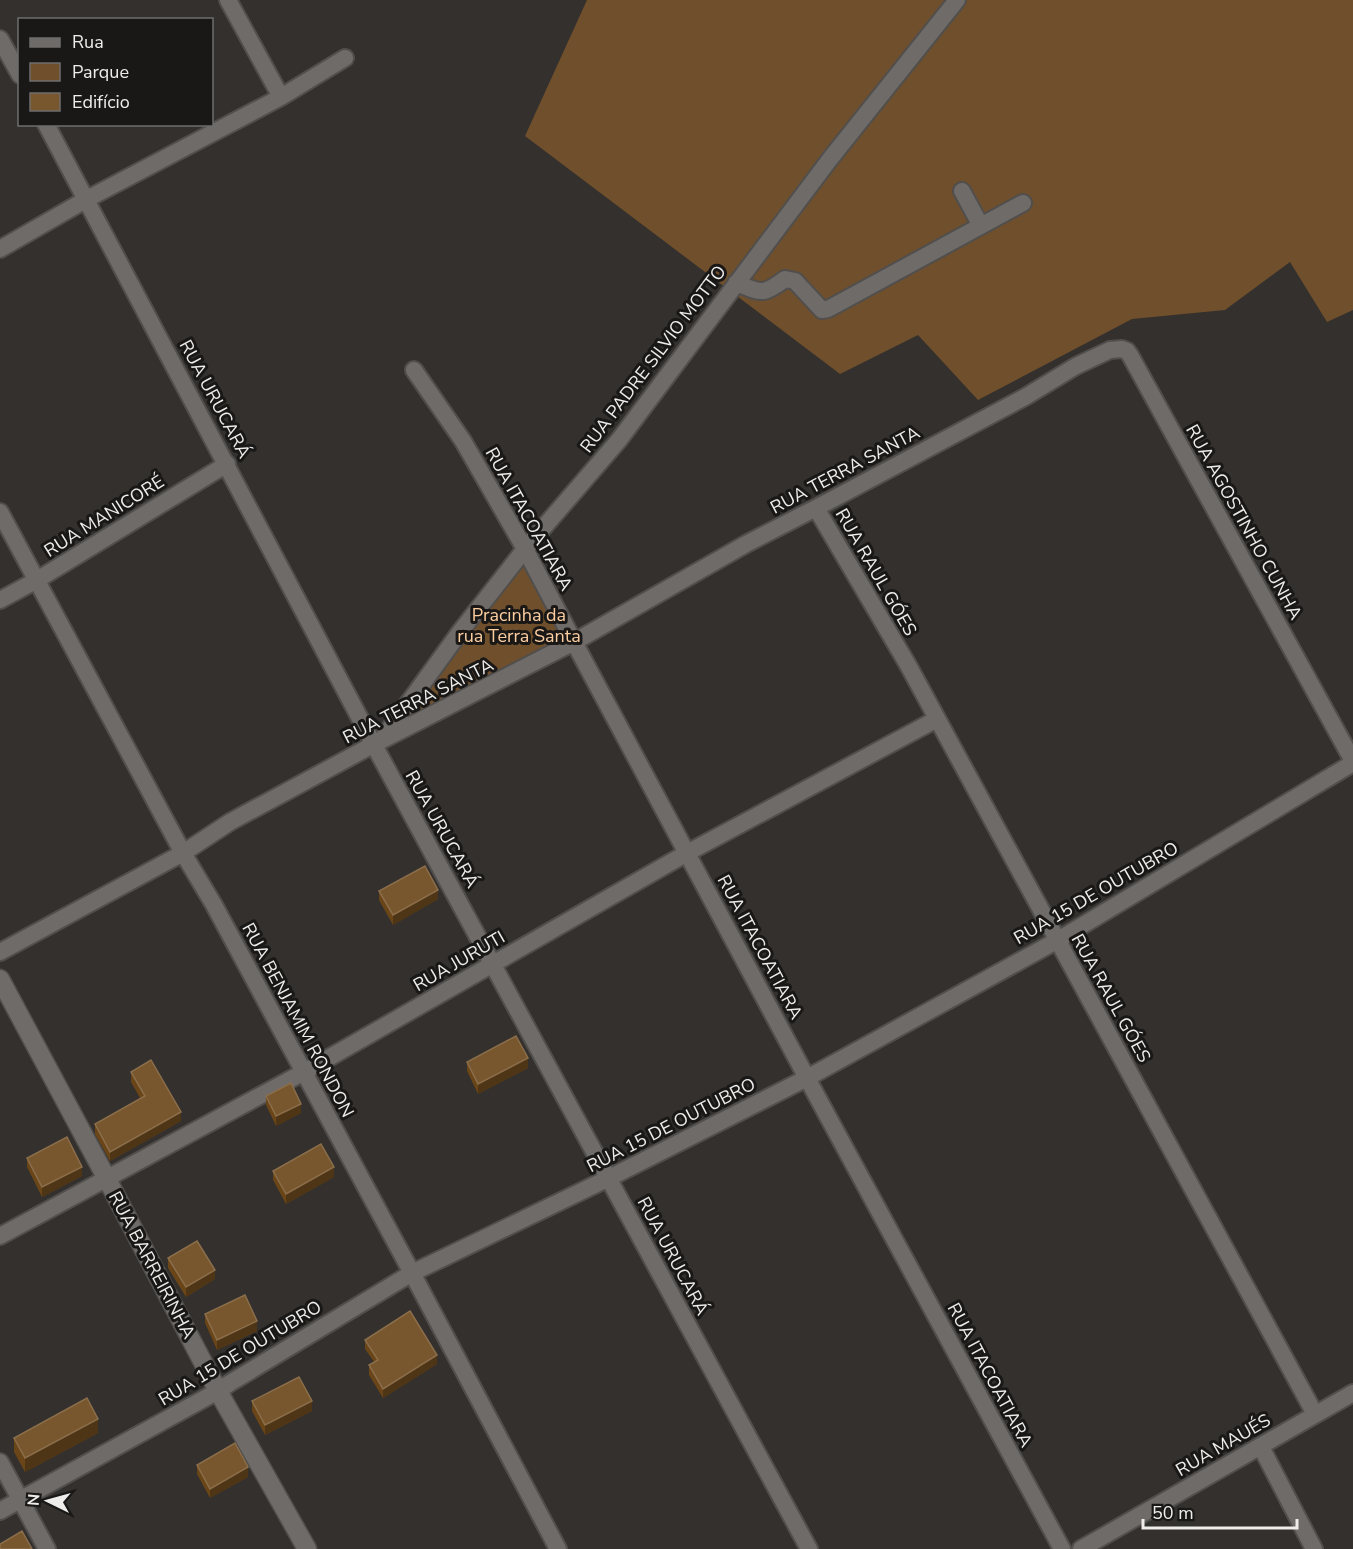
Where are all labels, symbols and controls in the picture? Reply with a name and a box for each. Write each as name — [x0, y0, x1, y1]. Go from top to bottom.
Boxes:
legend — [18, 18, 213, 126]
text: Rua — [72, 30, 104, 54]
text: Parque — [72, 60, 129, 84]
text: Edifício — [72, 90, 130, 114]
street label: RUA PADRE SILVIO MOTTO — [575, 260, 731, 458]
street label: RUA URUCARÁ — [174, 336, 256, 462]
street label: RUA TERRA SANTA — [766, 420, 924, 520]
street label: RUA AGOSTINHO CUNHA — [1180, 420, 1308, 624]
street label: RUA ITACOATIARA — [480, 443, 578, 595]
street label: RUA MANICORÉ — [39, 469, 169, 563]
street label: RUA RAUL GÓES — [830, 504, 922, 640]
park label: Pracinha da rua Terra Santa — [457, 603, 581, 648]
street label: RUA TERRA SANTA — [339, 653, 497, 749]
street label: RUA URUCARÁ — [400, 766, 484, 892]
street label: RUA 15 DE OUTUBRO — [1009, 836, 1183, 950]
street label: RUA ITACOATIARA — [712, 871, 808, 1023]
street label: RUA BENJAMIM RONDON — [236, 918, 360, 1122]
street label: RUA JURUTI — [409, 925, 509, 997]
street label: RUA RAUL GÓES — [1066, 929, 1156, 1067]
street label: RUA 15 DE OUTUBRO — [583, 1072, 759, 1178]
street label: RUA BARREIRINHA — [103, 1187, 201, 1343]
street label: RUA URUCARÁ — [632, 1193, 714, 1319]
street label: RUA 15 DE OUTUBRO — [154, 1295, 326, 1411]
street label: RUA ITACOATIARA — [942, 1299, 1038, 1451]
street label: RUA MAUÉS — [1171, 1408, 1275, 1482]
north arrow — [18, 1471, 78, 1531]
scale bar — [1143, 1492, 1298, 1530]
text: N — [23, 1493, 46, 1507]
text: 50 m — [1152, 1501, 1194, 1525]

